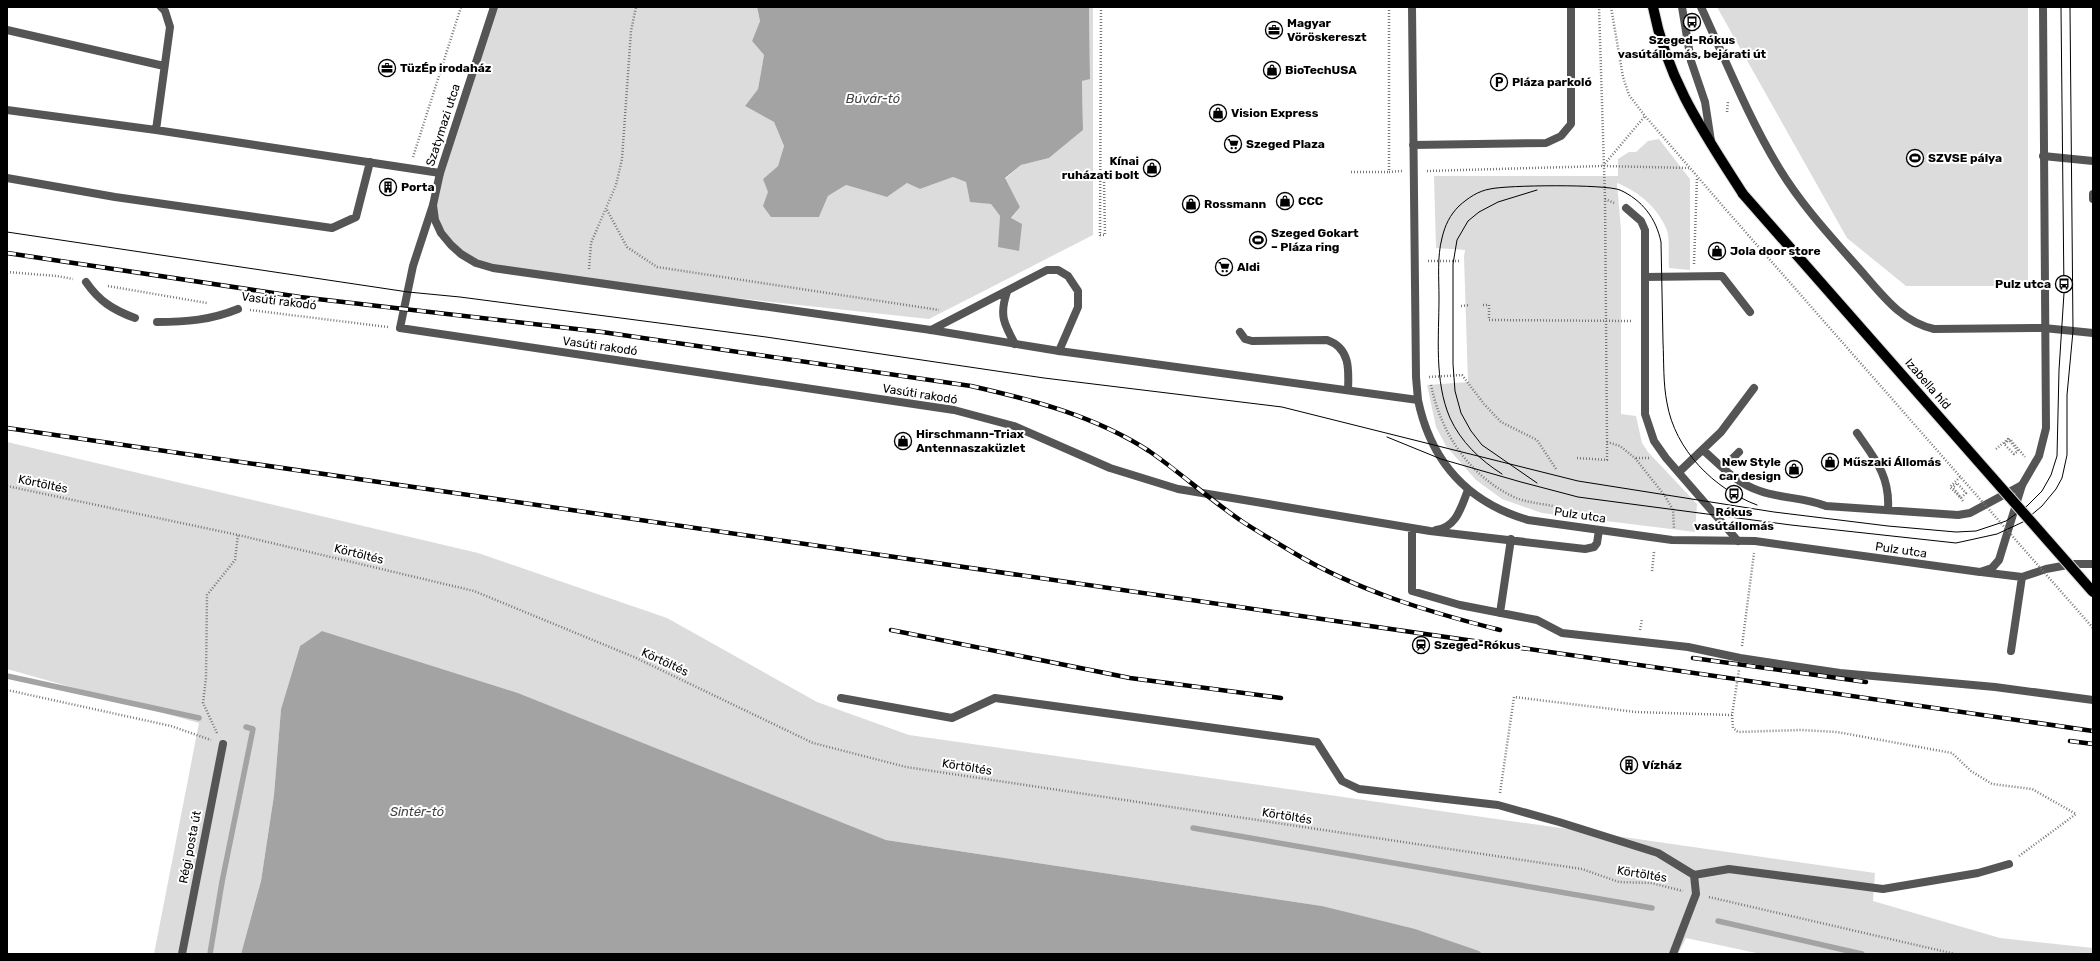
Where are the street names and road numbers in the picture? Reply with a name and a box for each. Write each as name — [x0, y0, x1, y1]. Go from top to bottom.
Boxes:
street label: Szatymazi utca — [423, 82, 463, 168]
street label: Vasúti rakodó — [241, 289, 317, 313]
street label: Vasúti rakodó — [562, 334, 639, 358]
street label: Izabella híd — [1902, 356, 1954, 412]
street label: Vasúti rakodó — [882, 381, 959, 407]
street label: Körtöltés — [17, 472, 69, 496]
street label: Pulz utca — [1553, 504, 1607, 526]
street label: Pulz utca — [1874, 539, 1928, 561]
street label: Körtöltés — [333, 541, 385, 567]
street label: Körtöltés — [639, 645, 691, 679]
street label: Körtöltés — [941, 756, 993, 778]
street label: Körtöltés — [1261, 805, 1313, 827]
street label: Régi posta út — [176, 809, 204, 885]
street label: Körtöltés — [1616, 863, 1668, 885]

